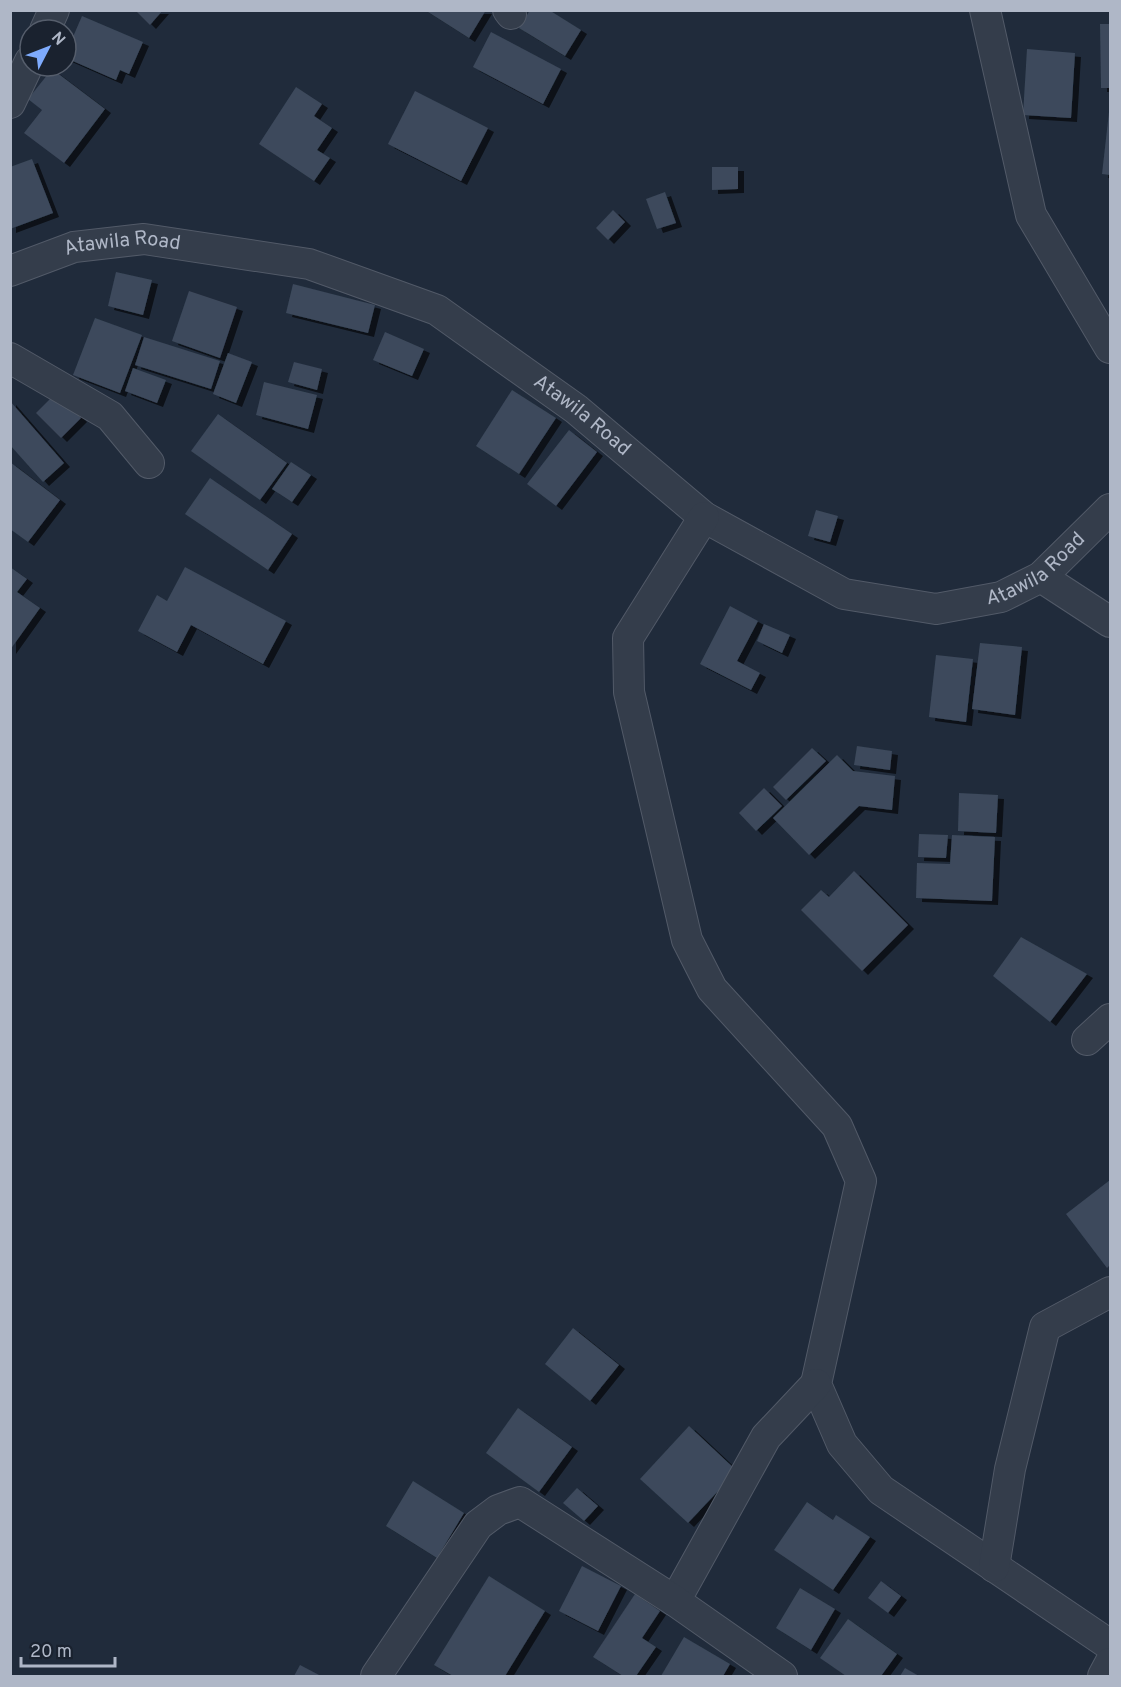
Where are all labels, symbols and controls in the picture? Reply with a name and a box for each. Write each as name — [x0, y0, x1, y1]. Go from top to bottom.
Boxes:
north arrow — [18, 18, 78, 78]
text: N — [46, 28, 69, 50]
street label: Atawila Road — [60, 226, 182, 263]
street label: Atawila Road — [528, 369, 636, 462]
street label: Atawila Road — [984, 527, 1091, 612]
scale bar — [21, 1630, 116, 1668]
text: 20 m — [30, 1641, 72, 1664]

